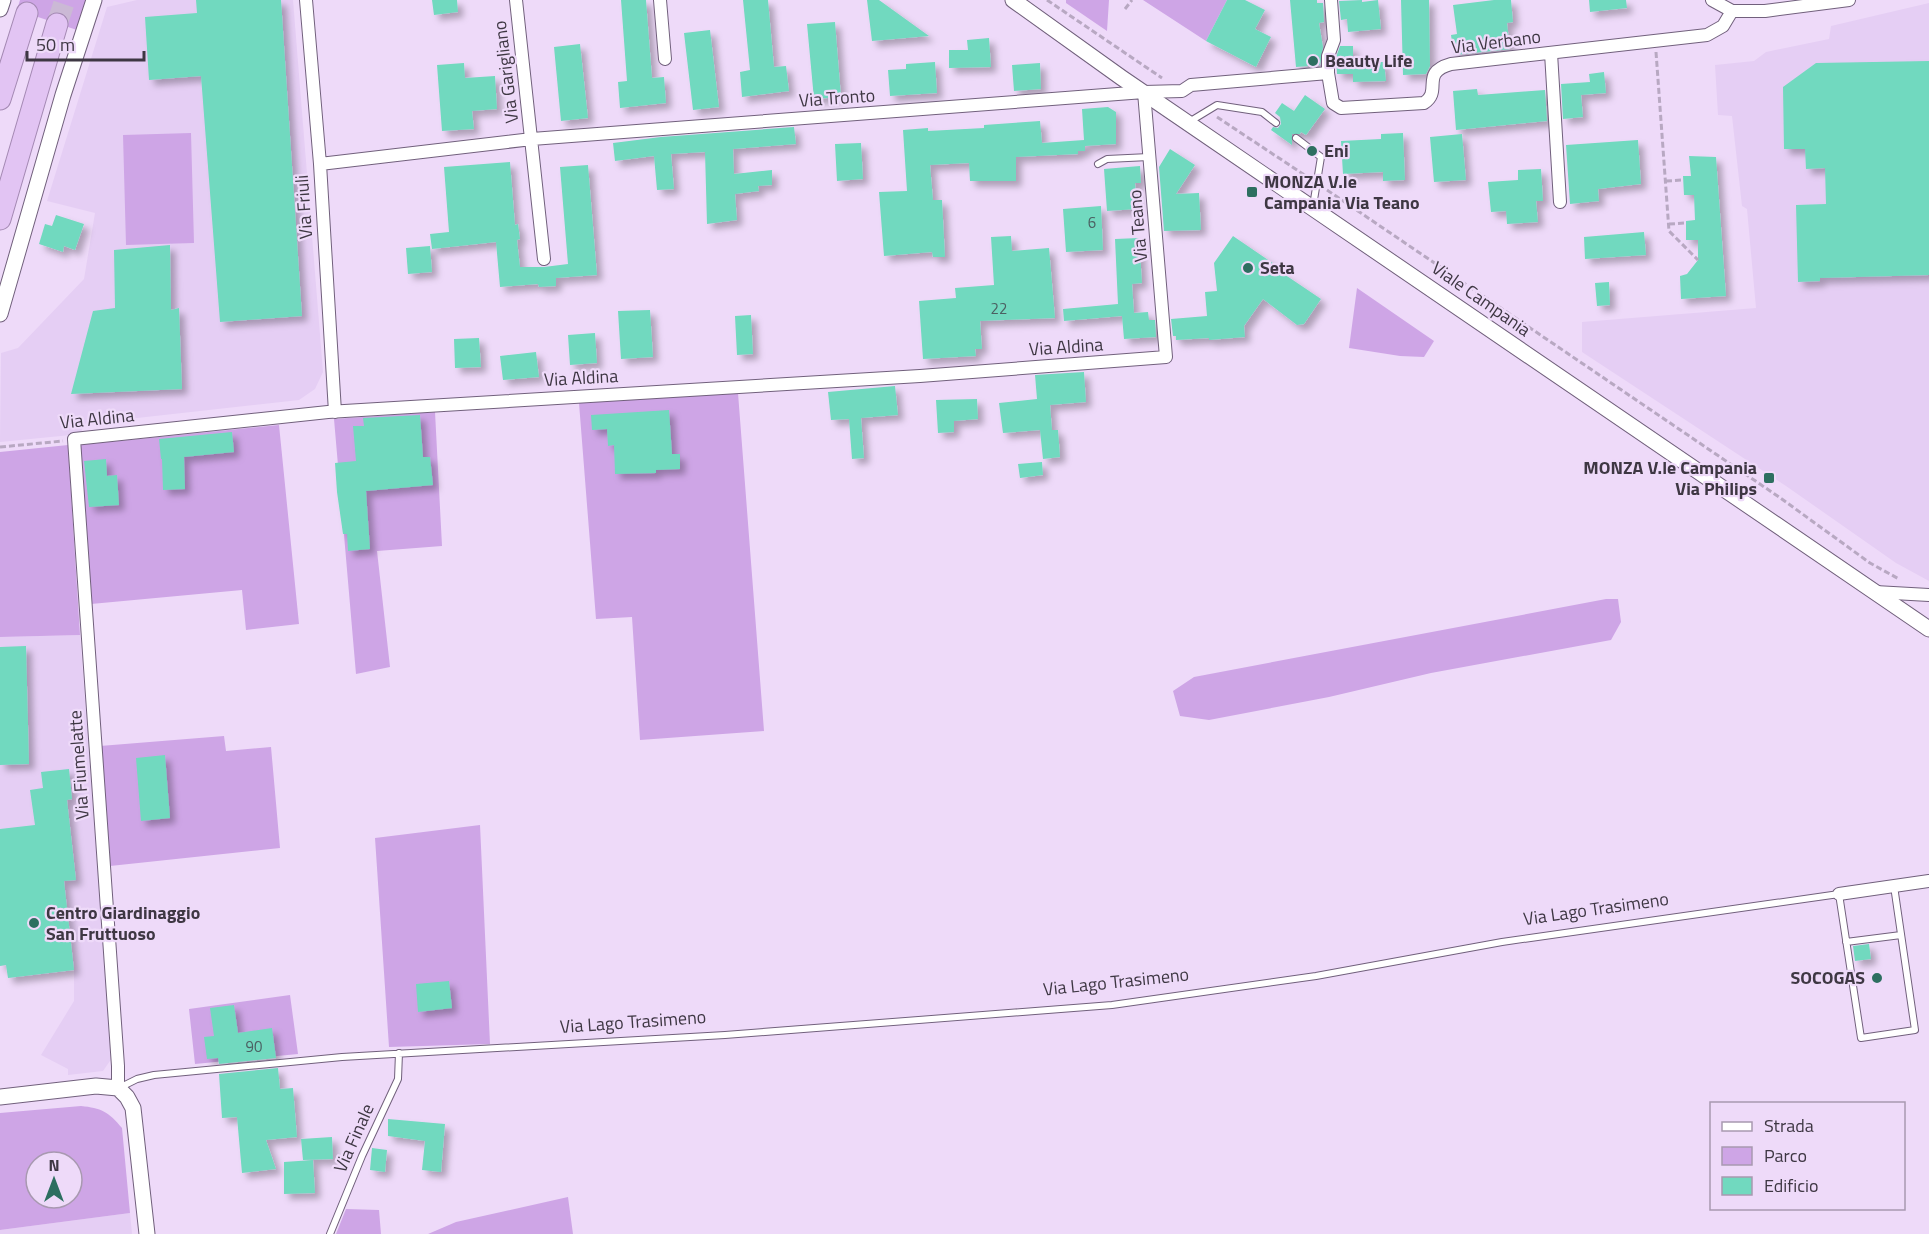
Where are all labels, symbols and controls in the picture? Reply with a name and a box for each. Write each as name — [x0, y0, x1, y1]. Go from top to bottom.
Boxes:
street label: Via Garigliano — [486, 19, 525, 125]
street label: Via Verbano — [1449, 23, 1542, 60]
scale bar — [27, 24, 144, 62]
text: 50 m — [36, 31, 75, 58]
place label: Beauty Life — [1325, 47, 1412, 74]
marker: Beauty Life — [1306, 54, 1320, 68]
street label: Via Tronto — [798, 81, 876, 114]
place label: Eni — [1324, 137, 1349, 164]
marker: Eni — [1305, 144, 1319, 158]
place label: MONZA V.le Campania Via Teano — [1264, 168, 1420, 216]
street label: Via Friuli — [288, 174, 319, 240]
marker: MONZA V.le Campania Via Teano — [1245, 185, 1259, 199]
street label: Via Teano — [1121, 189, 1154, 263]
house number: 6 — [1088, 211, 1096, 234]
place label: Seta — [1260, 254, 1295, 281]
street label: Viale Campania — [1426, 254, 1536, 343]
marker: Seta — [1241, 261, 1255, 275]
house number: 22 — [991, 297, 1007, 320]
street label: Via Aldina — [1028, 330, 1104, 363]
street label: Via Aldina — [543, 362, 619, 393]
street label: Via Aldina — [59, 401, 135, 436]
place label: MONZA V.le Campania Via Philips — [1583, 454, 1757, 502]
marker: MONZA V.le Campania Via Philips — [1762, 471, 1776, 485]
street label: Via Fiumelatte — [61, 710, 96, 821]
street label: Via Lago Trasimeno — [1521, 885, 1670, 932]
place label: Centro Giardinaggio San Fruttuoso — [46, 899, 200, 947]
marker: Centro Giardinaggio San Fruttuoso — [27, 916, 41, 930]
street label: Via Lago Trasimeno — [1042, 960, 1190, 1003]
place label: SOCOGAS — [1791, 964, 1865, 991]
marker: SOCOGAS — [1870, 971, 1884, 985]
street label: Via Lago Trasimeno — [559, 1003, 707, 1040]
house number: 90 — [246, 1035, 262, 1058]
street label: Via Finale — [326, 1099, 381, 1177]
legend — [1710, 1102, 1905, 1210]
text: Strada — [1764, 1112, 1814, 1139]
text: Parco — [1764, 1142, 1807, 1169]
north arrow — [24, 1150, 84, 1210]
text: N — [48, 1153, 60, 1177]
text: Edificio — [1764, 1172, 1818, 1199]

